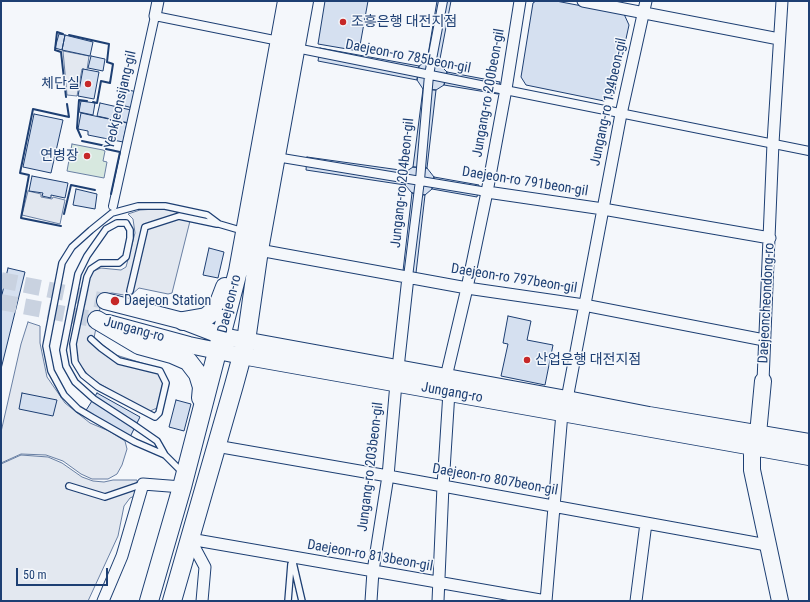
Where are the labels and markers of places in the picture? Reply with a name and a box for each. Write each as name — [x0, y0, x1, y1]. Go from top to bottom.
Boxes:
place label: 조흥은행 대전지점 — [351, 14, 457, 30]
marker: 조흥은행 대전지점 — [338, 17, 348, 27]
place label: 체단실 — [41, 76, 80, 92]
marker: 체단실 — [83, 79, 93, 89]
place label: 연병장 — [40, 148, 79, 164]
marker: 연병장 — [82, 151, 92, 161]
place label: Daejeon Station — [124, 293, 211, 309]
marker: Daejeon Station — [109, 295, 121, 307]
place label: 산업은행 대전지점 — [535, 352, 641, 368]
marker: 산업은행 대전지점 — [522, 355, 532, 365]

